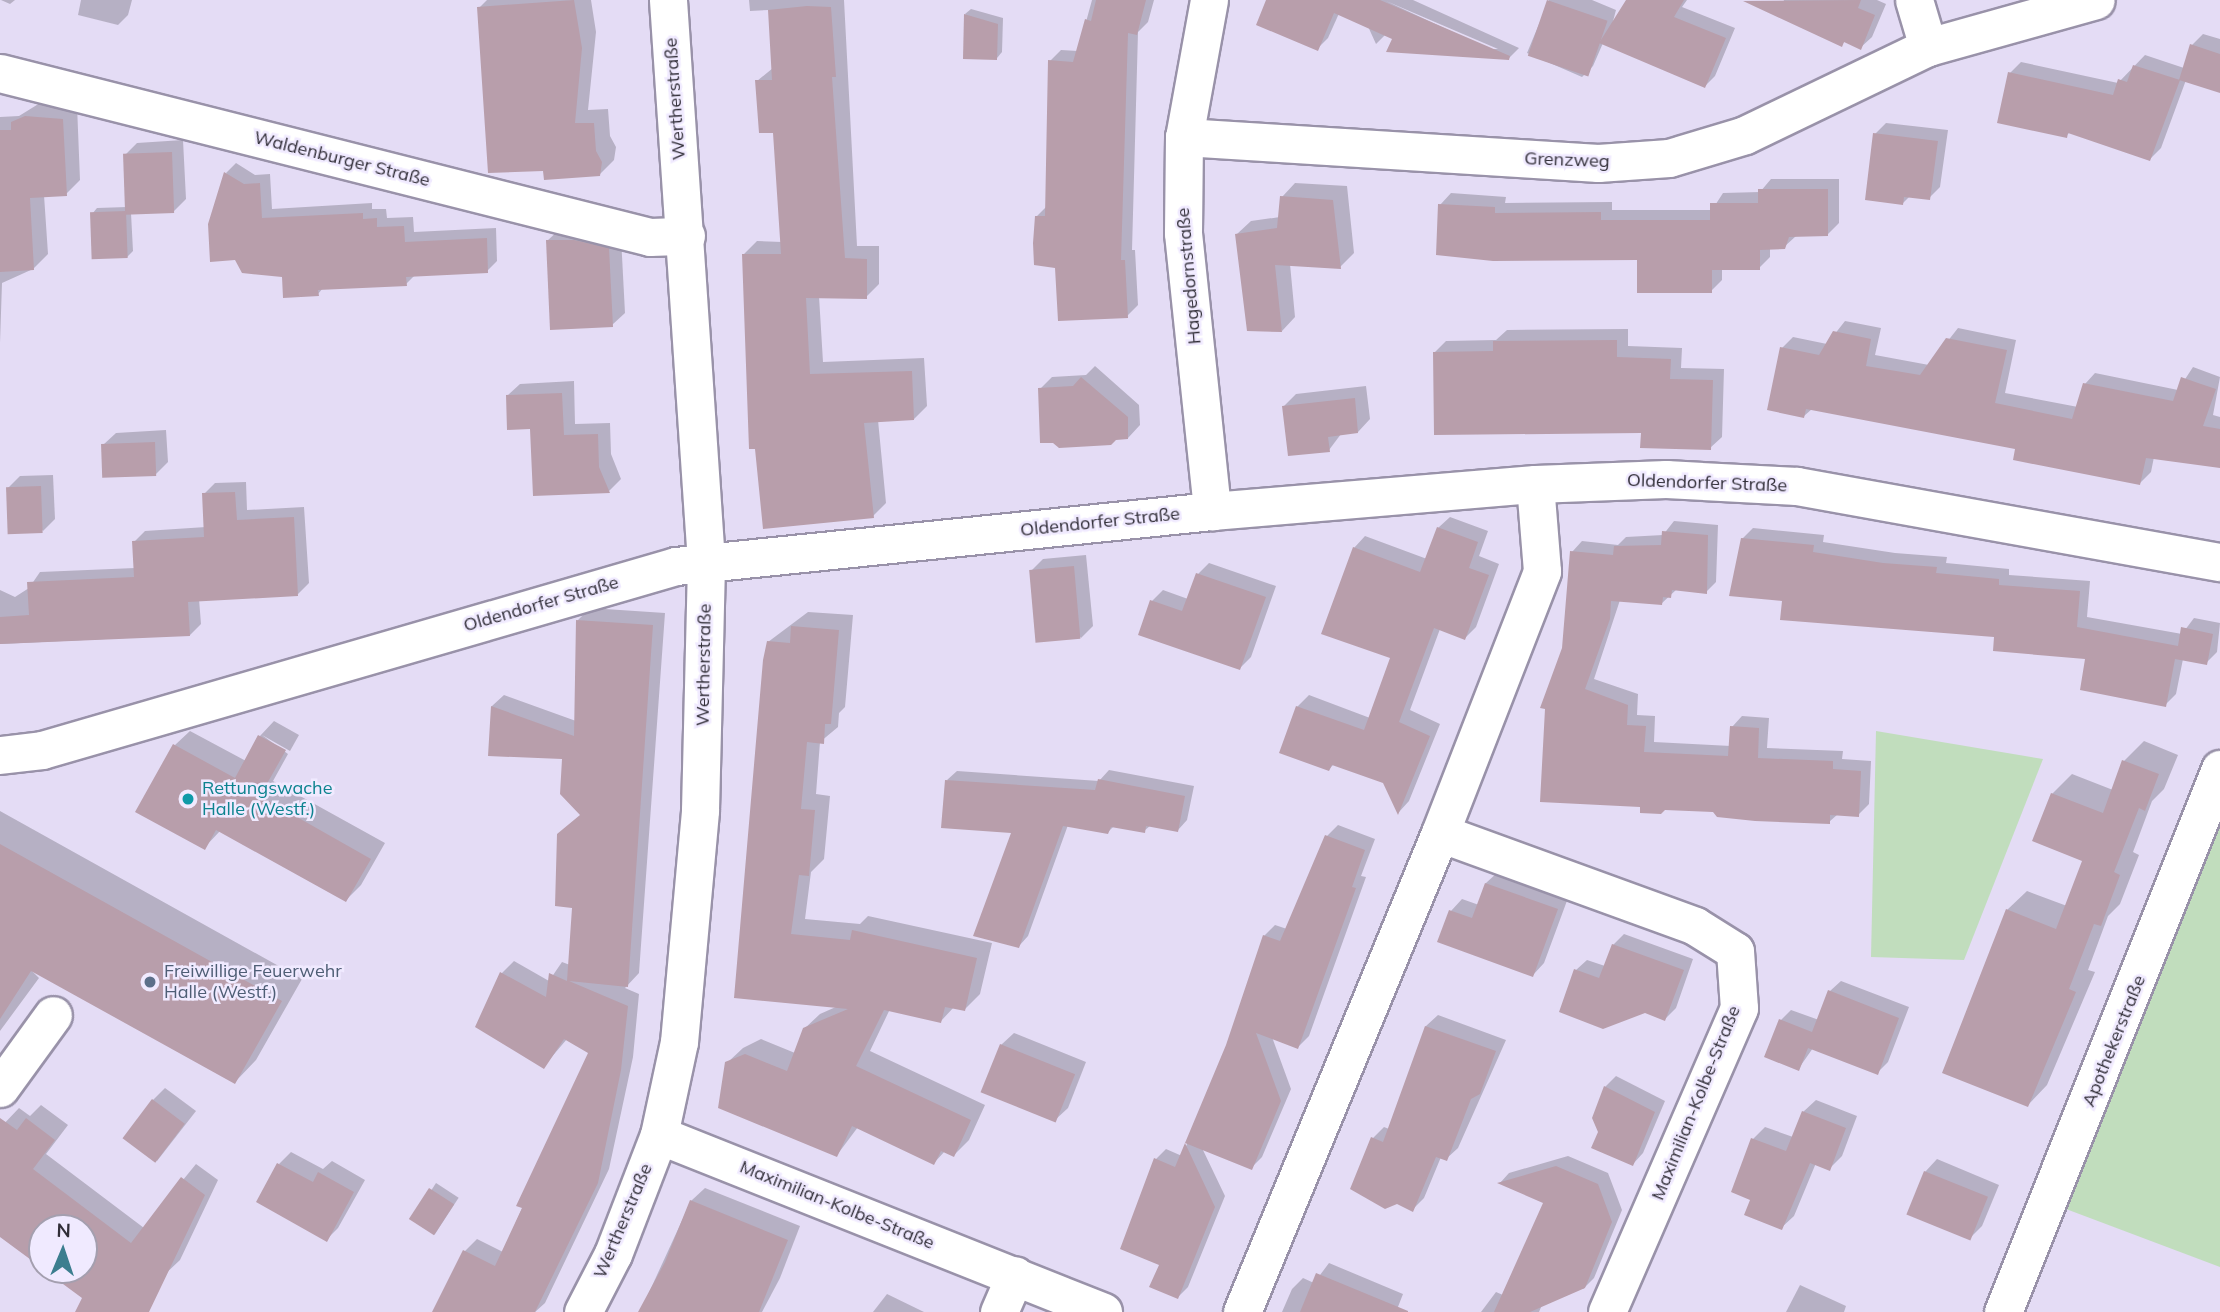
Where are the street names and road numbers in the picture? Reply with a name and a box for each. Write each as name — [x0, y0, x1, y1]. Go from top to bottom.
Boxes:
street label: Wertherstraße — [660, 37, 690, 161]
street label: Waldenburger Straße — [252, 127, 432, 191]
street label: Grenzweg — [1524, 148, 1610, 172]
street label: Hagedornstraße — [1172, 207, 1206, 345]
street label: Oldendorfer Straße — [1627, 469, 1787, 497]
street label: Oldendorfer Straße — [1019, 503, 1181, 541]
street label: Oldendorfer Straße — [461, 572, 621, 636]
street label: Wertherstraße — [692, 604, 716, 726]
street label: Apothekerstraße — [2078, 972, 2150, 1110]
street label: Maximilian-Kolbe-Straße — [1647, 1003, 1745, 1203]
street label: Maximilian-Kolbe-Straße — [737, 1156, 937, 1254]
street label: Wertherstraße — [589, 1160, 657, 1282]

